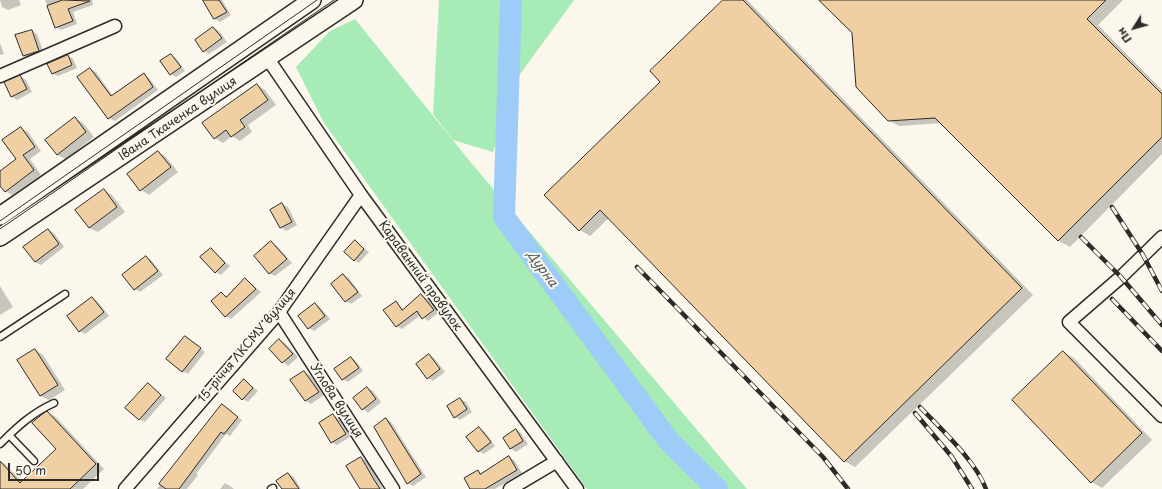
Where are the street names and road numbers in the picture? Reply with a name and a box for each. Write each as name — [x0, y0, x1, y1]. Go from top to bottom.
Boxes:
street label: Івана Ткаченка вулиця — [116, 74, 240, 164]
street label: Караванний провулок — [375, 218, 465, 334]
street label: 15-річчя ЛКСМУ вулиця — [195, 286, 299, 406]
street label: Углова вулиця — [307, 361, 365, 441]

